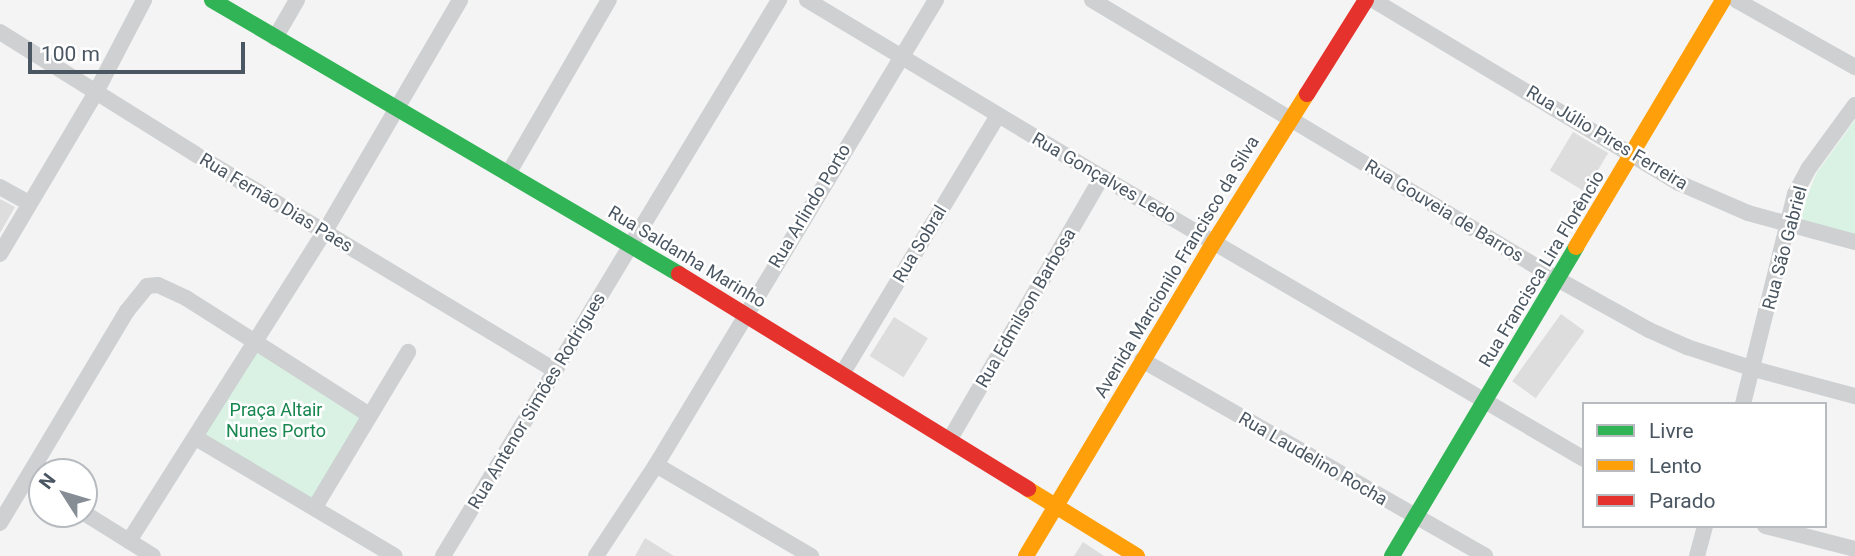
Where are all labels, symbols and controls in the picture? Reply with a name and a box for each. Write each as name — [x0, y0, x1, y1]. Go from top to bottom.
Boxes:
scale bar — [32, 28, 248, 72]
text: 100 m — [41, 42, 100, 66]
street label: Rua Júlio Pires Ferreira — [1522, 81, 1692, 195]
street label: Rua Gonçalves Ledo — [1028, 128, 1180, 228]
street label: Avenida Marcionilo Francisco da Silva — [1090, 132, 1264, 402]
street label: Rua Arlindo Porto — [765, 140, 855, 272]
street label: Rua Fernão Dias Paes — [196, 149, 356, 257]
street label: Rua Gouveia de Barros — [1361, 155, 1527, 267]
street label: Rua Francisca Lira Florêncio — [1475, 167, 1609, 371]
street label: Rua São Gabriel — [1758, 184, 1812, 312]
street label: Rua Saldanha Marinho — [604, 201, 770, 313]
street label: Rua Sobral — [889, 201, 951, 287]
street label: Rua Edmilson Barbosa — [972, 224, 1080, 392]
street label: Rua Antenor Simões Rodrigues — [464, 289, 610, 513]
park label: Praça Altair Nunes Porto — [226, 400, 326, 442]
legend — [1582, 402, 1827, 528]
street label: Rua Laudelino Rocha — [1235, 408, 1391, 510]
text: Livre — [1649, 419, 1694, 443]
text: Lento — [1649, 454, 1702, 478]
north arrow — [28, 458, 98, 528]
text: N — [34, 469, 61, 494]
text: Parado — [1649, 489, 1716, 513]

